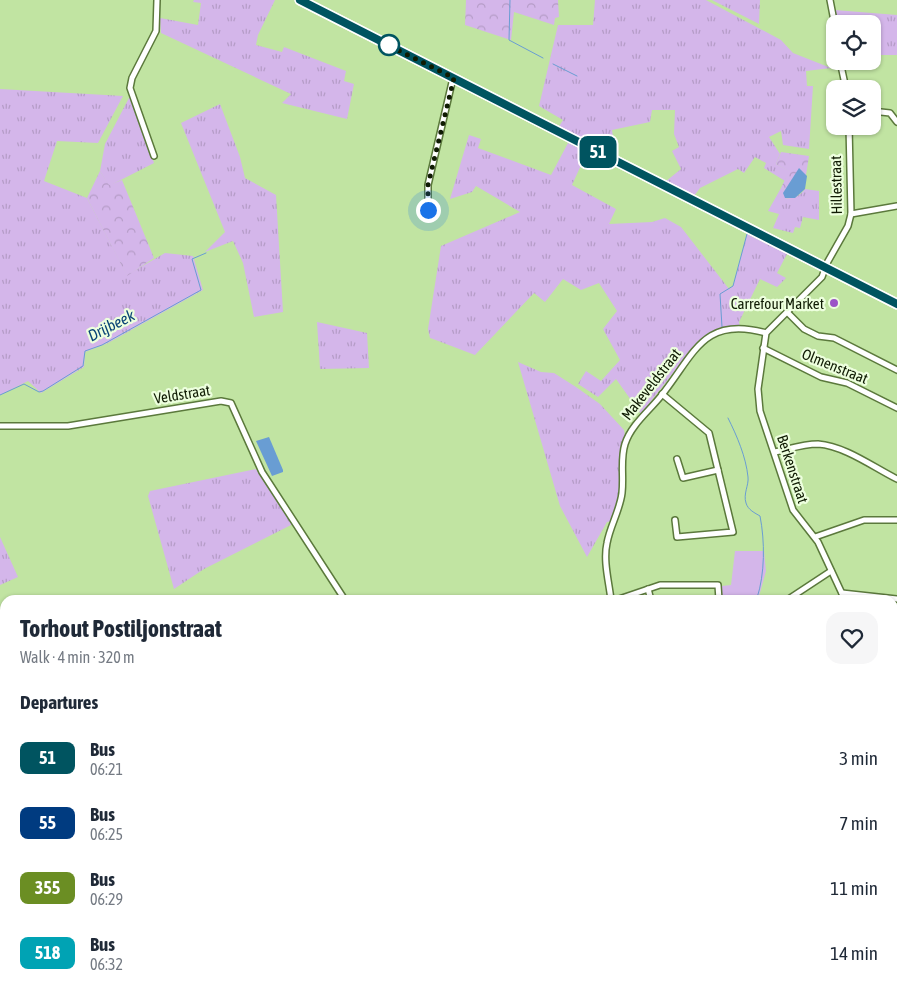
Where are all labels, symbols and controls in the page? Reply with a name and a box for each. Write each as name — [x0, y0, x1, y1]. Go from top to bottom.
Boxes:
map controls — [826, 15, 881, 135]
button: locate — [826, 15, 881, 70]
unlabelled marker — [378, 34, 400, 56]
button: layers — [826, 80, 881, 135]
line badge: 51 — [576, 136, 620, 168]
text: 51 — [590, 141, 606, 162]
street label: Hillestraat — [827, 155, 845, 215]
your location — [416, 198, 441, 223]
place label: Carrefour Market — [731, 295, 824, 312]
marker: Carrefour Market — [828, 297, 840, 309]
water label: Drijbeek — [85, 305, 139, 345]
street label: Makeveldstraat — [618, 345, 684, 423]
street label: Olmenstraat — [800, 345, 870, 387]
street label: Veldstraat — [153, 381, 211, 407]
street label: Berkenstraat — [774, 433, 812, 505]
button: heart — [826, 612, 878, 664]
text: Torhout Postiljonstraat — [20, 615, 222, 642]
text: Walk · 4 min · 320 m — [20, 648, 134, 666]
text: Departures — [20, 691, 98, 713]
text: Bus — [90, 738, 115, 760]
text: 51 — [39, 747, 56, 768]
text: 3 min — [839, 747, 878, 769]
text: 06:21 — [90, 760, 123, 778]
text: Bus — [90, 803, 115, 825]
text: 55 — [39, 812, 56, 833]
text: 7 min — [839, 812, 878, 834]
text: 06:25 — [90, 825, 123, 843]
text: Bus — [90, 868, 115, 890]
text: 355 — [35, 877, 60, 898]
text: 11 min — [830, 877, 878, 899]
text: 06:29 — [90, 890, 123, 908]
text: Bus — [90, 933, 115, 955]
text: 518 — [35, 942, 60, 963]
text: 14 min — [830, 942, 878, 964]
text: 06:32 — [90, 955, 123, 973]

